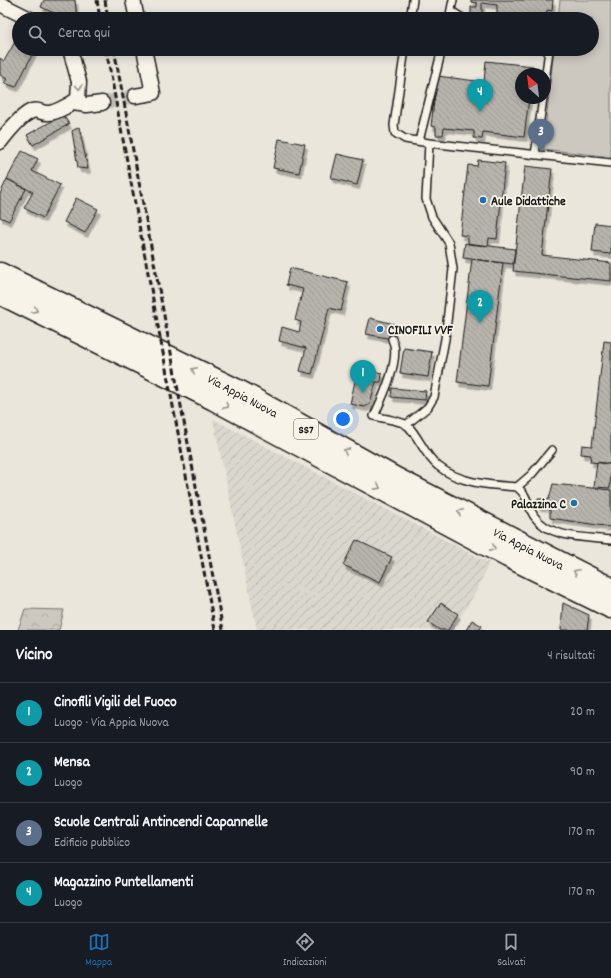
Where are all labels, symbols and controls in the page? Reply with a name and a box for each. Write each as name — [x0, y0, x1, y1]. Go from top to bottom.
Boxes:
search box — [12, 12, 599, 56]
icon: search — [26, 23, 48, 45]
text: Cerca qui — [58, 23, 110, 45]
north arrow — [515, 68, 551, 104]
pin: 4 — [467, 79, 493, 112]
one-way arrow — [75, 84, 84, 90]
pin: 3 — [528, 119, 554, 152]
place label: Aule Didattiche — [491, 193, 566, 212]
marker: Aule Didattiche — [478, 195, 488, 205]
pin: 2 — [467, 290, 493, 323]
one-way arrow — [31, 305, 38, 313]
place label: CINOFILI VVF — [388, 322, 453, 341]
marker: CINOFILI VVF — [375, 324, 385, 334]
pin: 1 — [350, 360, 376, 393]
one-way arrow — [191, 367, 198, 375]
street label: Via Appia Nuova — [203, 371, 281, 424]
one-way arrow — [222, 401, 230, 409]
your location — [333, 409, 353, 429]
road number: SS7 — [294, 419, 318, 439]
one-way arrow — [342, 449, 350, 456]
one-way arrow — [374, 482, 382, 489]
place label: Palazzina C — [511, 496, 567, 515]
marker: Palazzina C — [569, 498, 579, 508]
one-way arrow — [457, 510, 464, 517]
street label: Via Appia Nuova — [489, 524, 568, 577]
one-way arrow — [489, 543, 496, 551]
one-way arrow — [573, 569, 580, 577]
text: Vicino — [16, 644, 53, 668]
text: 4 risultati — [547, 647, 595, 666]
text: Cinofili Vigili del Fuoco — [54, 692, 177, 714]
text: 1 — [28, 703, 30, 722]
text: 20 m — [570, 703, 595, 722]
text: Luogo · Via Appia Nuova — [54, 714, 169, 733]
text: Mensa — [54, 752, 90, 774]
text: 2 — [26, 763, 32, 782]
text: 90 m — [570, 763, 595, 782]
text: Luogo — [54, 774, 82, 793]
text: Scuole Centrali Antincendi Capannelle — [54, 812, 268, 834]
text: 3 — [26, 823, 32, 842]
text: 170 m — [568, 823, 595, 842]
text: Edificio pubblico — [54, 834, 130, 853]
text: Magazzino Puntellamenti — [54, 872, 193, 894]
text: 4 — [26, 883, 32, 902]
text: 170 m — [568, 883, 595, 902]
text: Luogo — [54, 894, 82, 913]
tab: Mappa — [85, 931, 112, 971]
tab: Indicazioni — [283, 931, 326, 971]
tab: Salvati — [497, 931, 526, 971]

